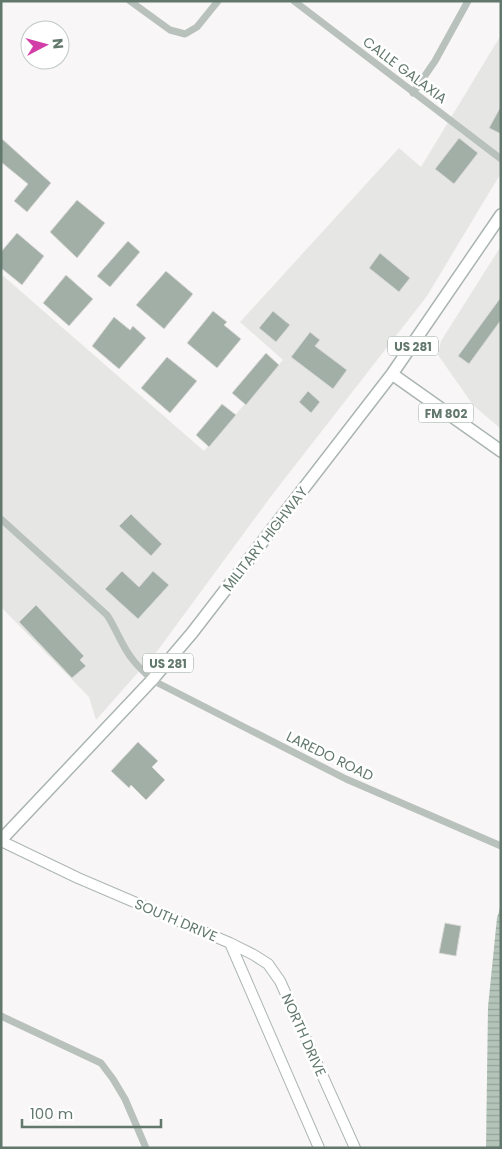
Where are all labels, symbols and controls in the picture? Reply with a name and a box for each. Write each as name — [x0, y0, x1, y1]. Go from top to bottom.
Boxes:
north arrow — [20, 20, 70, 70]
street label: CALLE GALAXIA — [359, 32, 451, 108]
text: N — [47, 37, 68, 50]
road number: US 281 — [388, 336, 438, 356]
road number: FM 802 — [418, 403, 474, 422]
street label: MILITARY HIGHWAY — [218, 483, 312, 595]
road number: US 281 — [143, 654, 193, 672]
street label: LAREDO ROAD — [283, 726, 377, 786]
street label: SOUTH DRIVE — [132, 894, 220, 946]
street label: NORTH DRIVE — [277, 990, 331, 1080]
scale bar — [22, 1096, 161, 1128]
text: 100 m — [30, 1103, 73, 1124]

